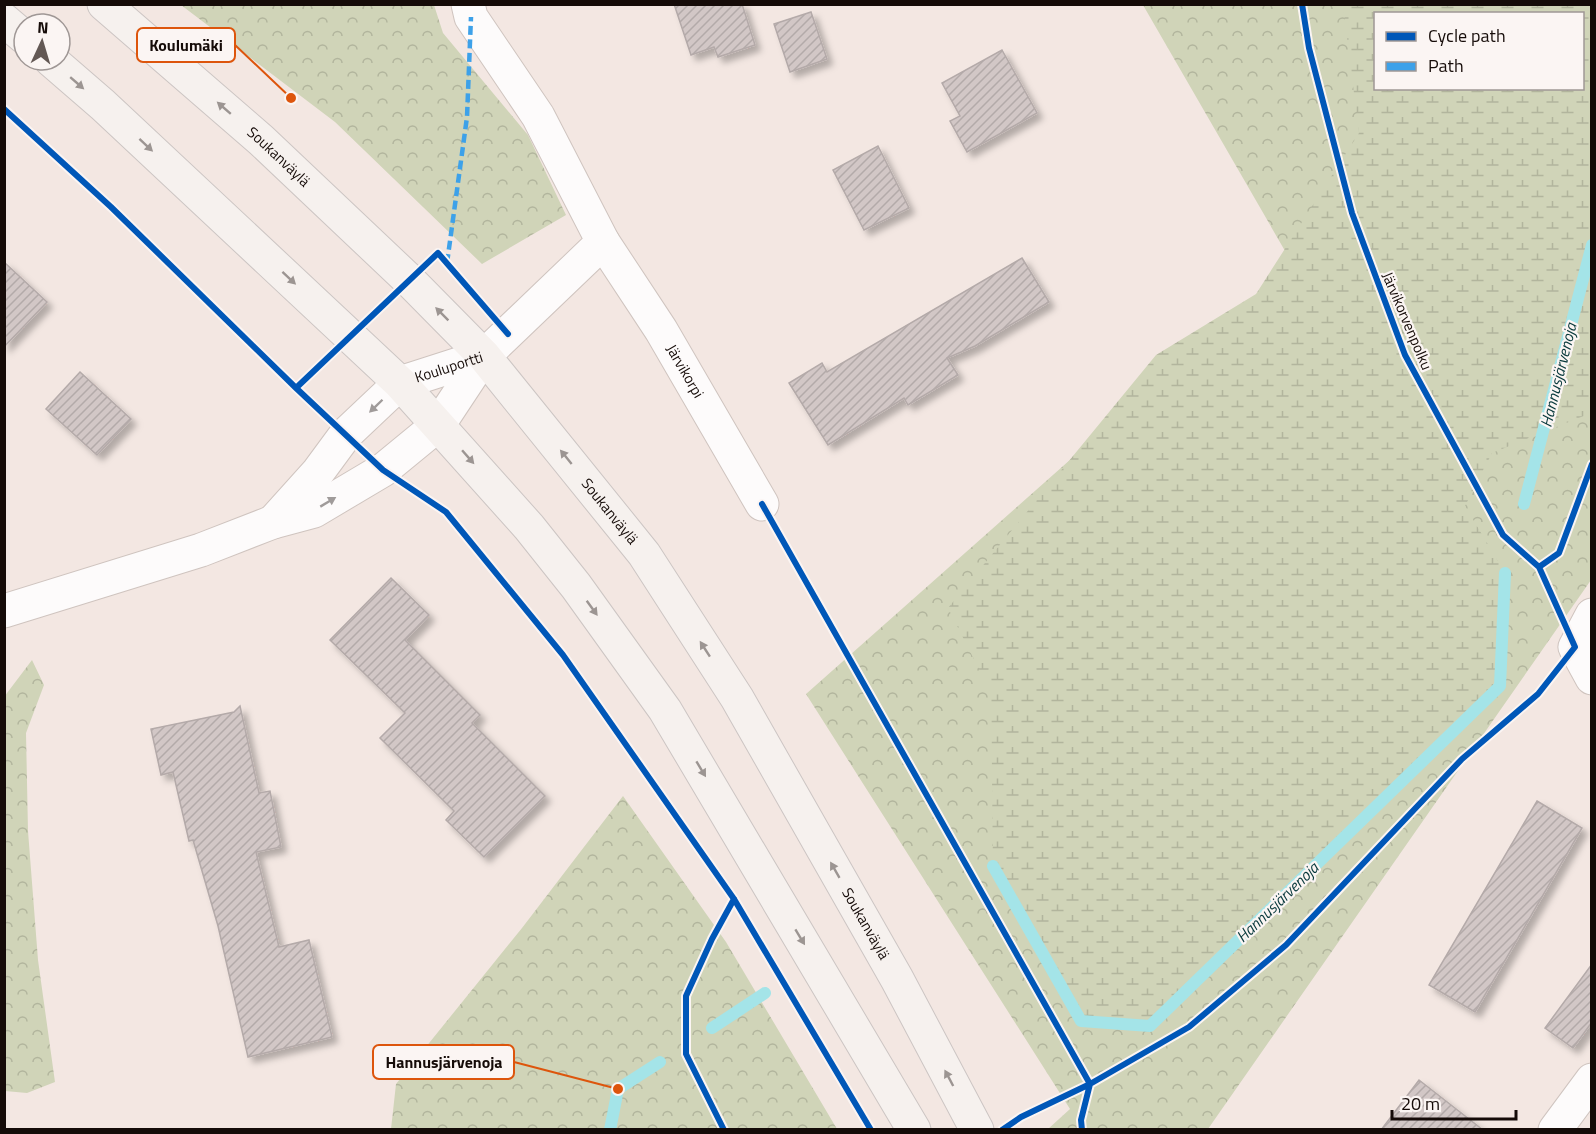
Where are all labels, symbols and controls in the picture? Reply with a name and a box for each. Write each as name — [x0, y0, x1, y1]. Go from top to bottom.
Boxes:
north arrow — [12, 12, 72, 72]
legend — [1374, 12, 1584, 90]
text: N — [37, 15, 49, 39]
text: Cycle path — [1428, 22, 1506, 49]
callout: Koulumäki — [137, 28, 235, 62]
text: Koulumäki — [149, 33, 223, 57]
text: Path — [1428, 52, 1464, 79]
one-way arrow — [69, 76, 84, 89]
one-way arrow — [216, 102, 232, 115]
street label: Soukanväylä — [242, 121, 316, 192]
one-way arrow — [138, 138, 153, 151]
street label: Järvikorvenpolku — [1376, 268, 1439, 374]
one-way arrow — [282, 270, 296, 284]
one-way arrow — [436, 307, 450, 321]
water label: Hannusjärvenoja — [1533, 319, 1583, 430]
street label: Järvikorpi — [661, 340, 710, 402]
street label: Kouluportti — [412, 345, 486, 389]
one-way arrow — [368, 399, 383, 413]
one-way arrow — [461, 449, 474, 464]
one-way arrow — [560, 449, 573, 465]
street label: Soukanväylä — [576, 473, 644, 550]
one-way arrow — [320, 497, 336, 508]
one-way arrow — [585, 600, 597, 615]
one-way arrow — [700, 641, 711, 657]
one-way arrow — [695, 761, 706, 777]
water label: Hannusjärvenoja — [1230, 856, 1324, 948]
one-way arrow — [830, 861, 840, 878]
street label: Soukanväylä — [836, 883, 896, 964]
one-way arrow — [794, 929, 805, 945]
callout: Hannusjärvenoja — [373, 1045, 514, 1079]
text: Hannusjärvenoja — [385, 1050, 503, 1074]
one-way arrow — [944, 1069, 954, 1086]
scale bar — [1392, 1083, 1516, 1121]
text: 20 m — [1401, 1090, 1440, 1117]

